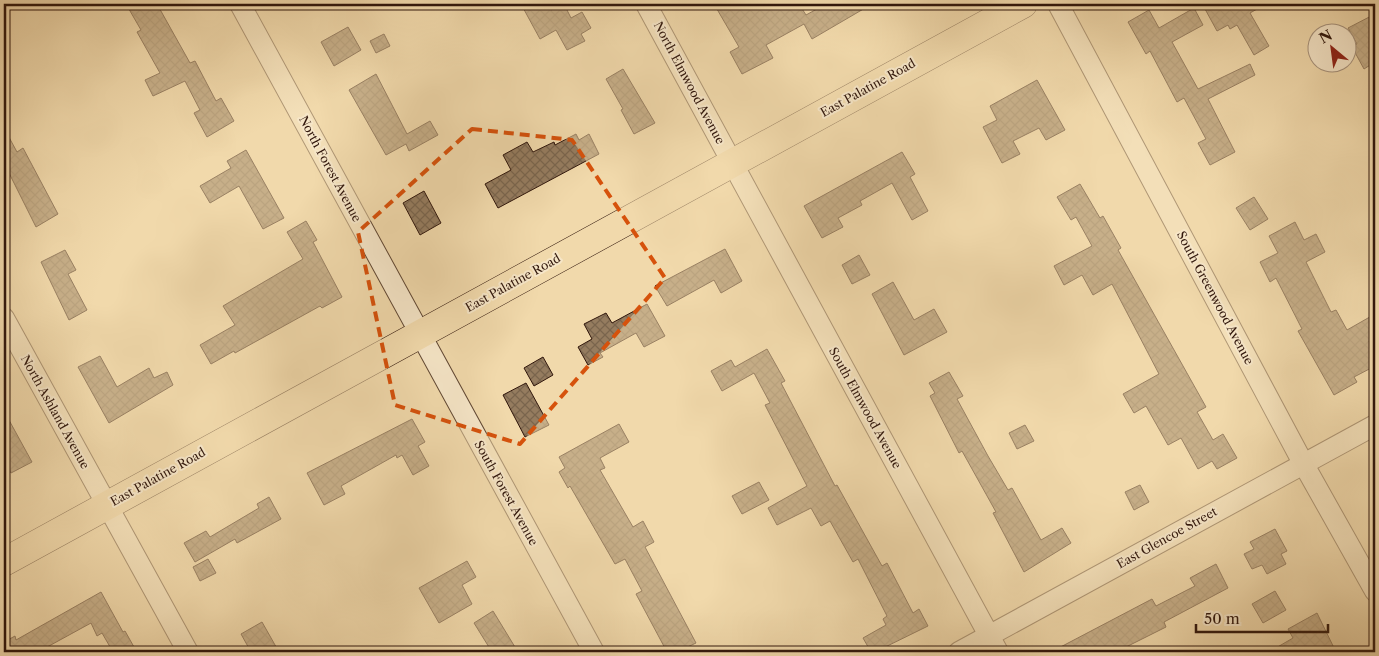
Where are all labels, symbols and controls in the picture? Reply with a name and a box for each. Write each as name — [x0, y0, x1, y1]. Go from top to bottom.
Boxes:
street label: North Elmwood Avenue — [651, 19, 728, 147]
north arrow — [1306, 22, 1356, 72]
text: N — [1316, 26, 1335, 47]
street label: East Palatine Road — [818, 55, 918, 120]
street label: North Forest Avenue — [296, 113, 365, 225]
street label: South Greenwood Avenue — [1174, 228, 1257, 367]
street label: East Palatine Road — [463, 250, 563, 315]
street label: South Elmwood Avenue — [826, 344, 905, 471]
street label: North Ashland Avenue — [18, 352, 93, 472]
street label: South Forest Avenue — [471, 438, 542, 548]
street label: East Palatine Road — [108, 444, 208, 509]
street label: East Glencoe Street — [1114, 503, 1220, 571]
scale bar — [1196, 601, 1329, 633]
text: 50 m — [1204, 609, 1240, 628]

